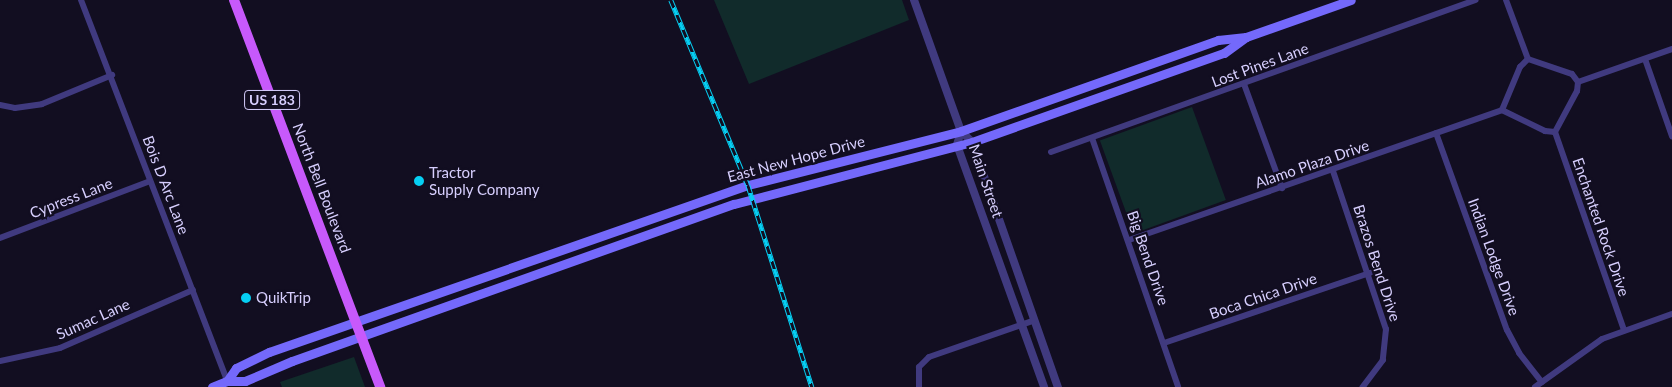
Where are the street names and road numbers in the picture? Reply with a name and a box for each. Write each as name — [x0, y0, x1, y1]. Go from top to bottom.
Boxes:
street label: Lost Pines Lane — [1209, 39, 1311, 91]
road number: US 183 — [243, 88, 301, 112]
street label: North Bell Boulevard — [289, 121, 355, 255]
street label: East New Hope Drive — [725, 132, 867, 186]
street label: Bois D Arc Lane — [139, 133, 193, 237]
street label: Alamo Plaza Drive — [1253, 136, 1371, 192]
street label: Main Street — [965, 142, 1007, 220]
street label: Enchanted Rock Drive — [1569, 155, 1633, 299]
street label: Cypress Lane — [27, 174, 115, 222]
street label: Indian Lodge Drive — [1464, 196, 1524, 318]
street label: Brazos Bend Drive — [1350, 202, 1404, 324]
street label: Big Bend Drive — [1123, 208, 1173, 308]
street label: Boca Chica Drive — [1207, 269, 1319, 323]
street label: Sumac Lane — [53, 295, 133, 343]

